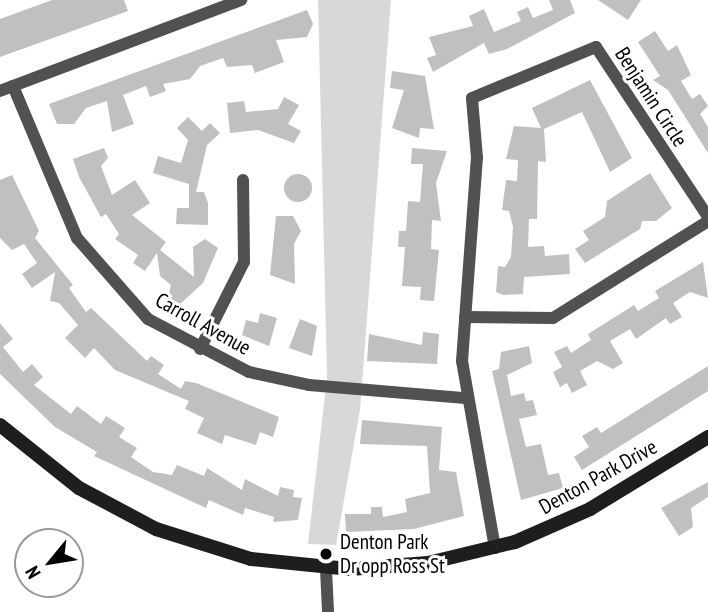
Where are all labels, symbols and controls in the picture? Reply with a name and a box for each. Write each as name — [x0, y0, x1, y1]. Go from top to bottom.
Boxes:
street label: Benjamin Circle — [610, 43, 692, 151]
street label: Carroll Avenue — [151, 287, 255, 361]
street label: Denton Park Drive — [535, 434, 661, 520]
north arrow — [14, 528, 84, 598]
place label: Denton Park Dr opp Ross St — [340, 529, 445, 579]
marker: Denton Park Dr opp Ross St — [318, 546, 334, 562]
text: N — [20, 562, 46, 583]

